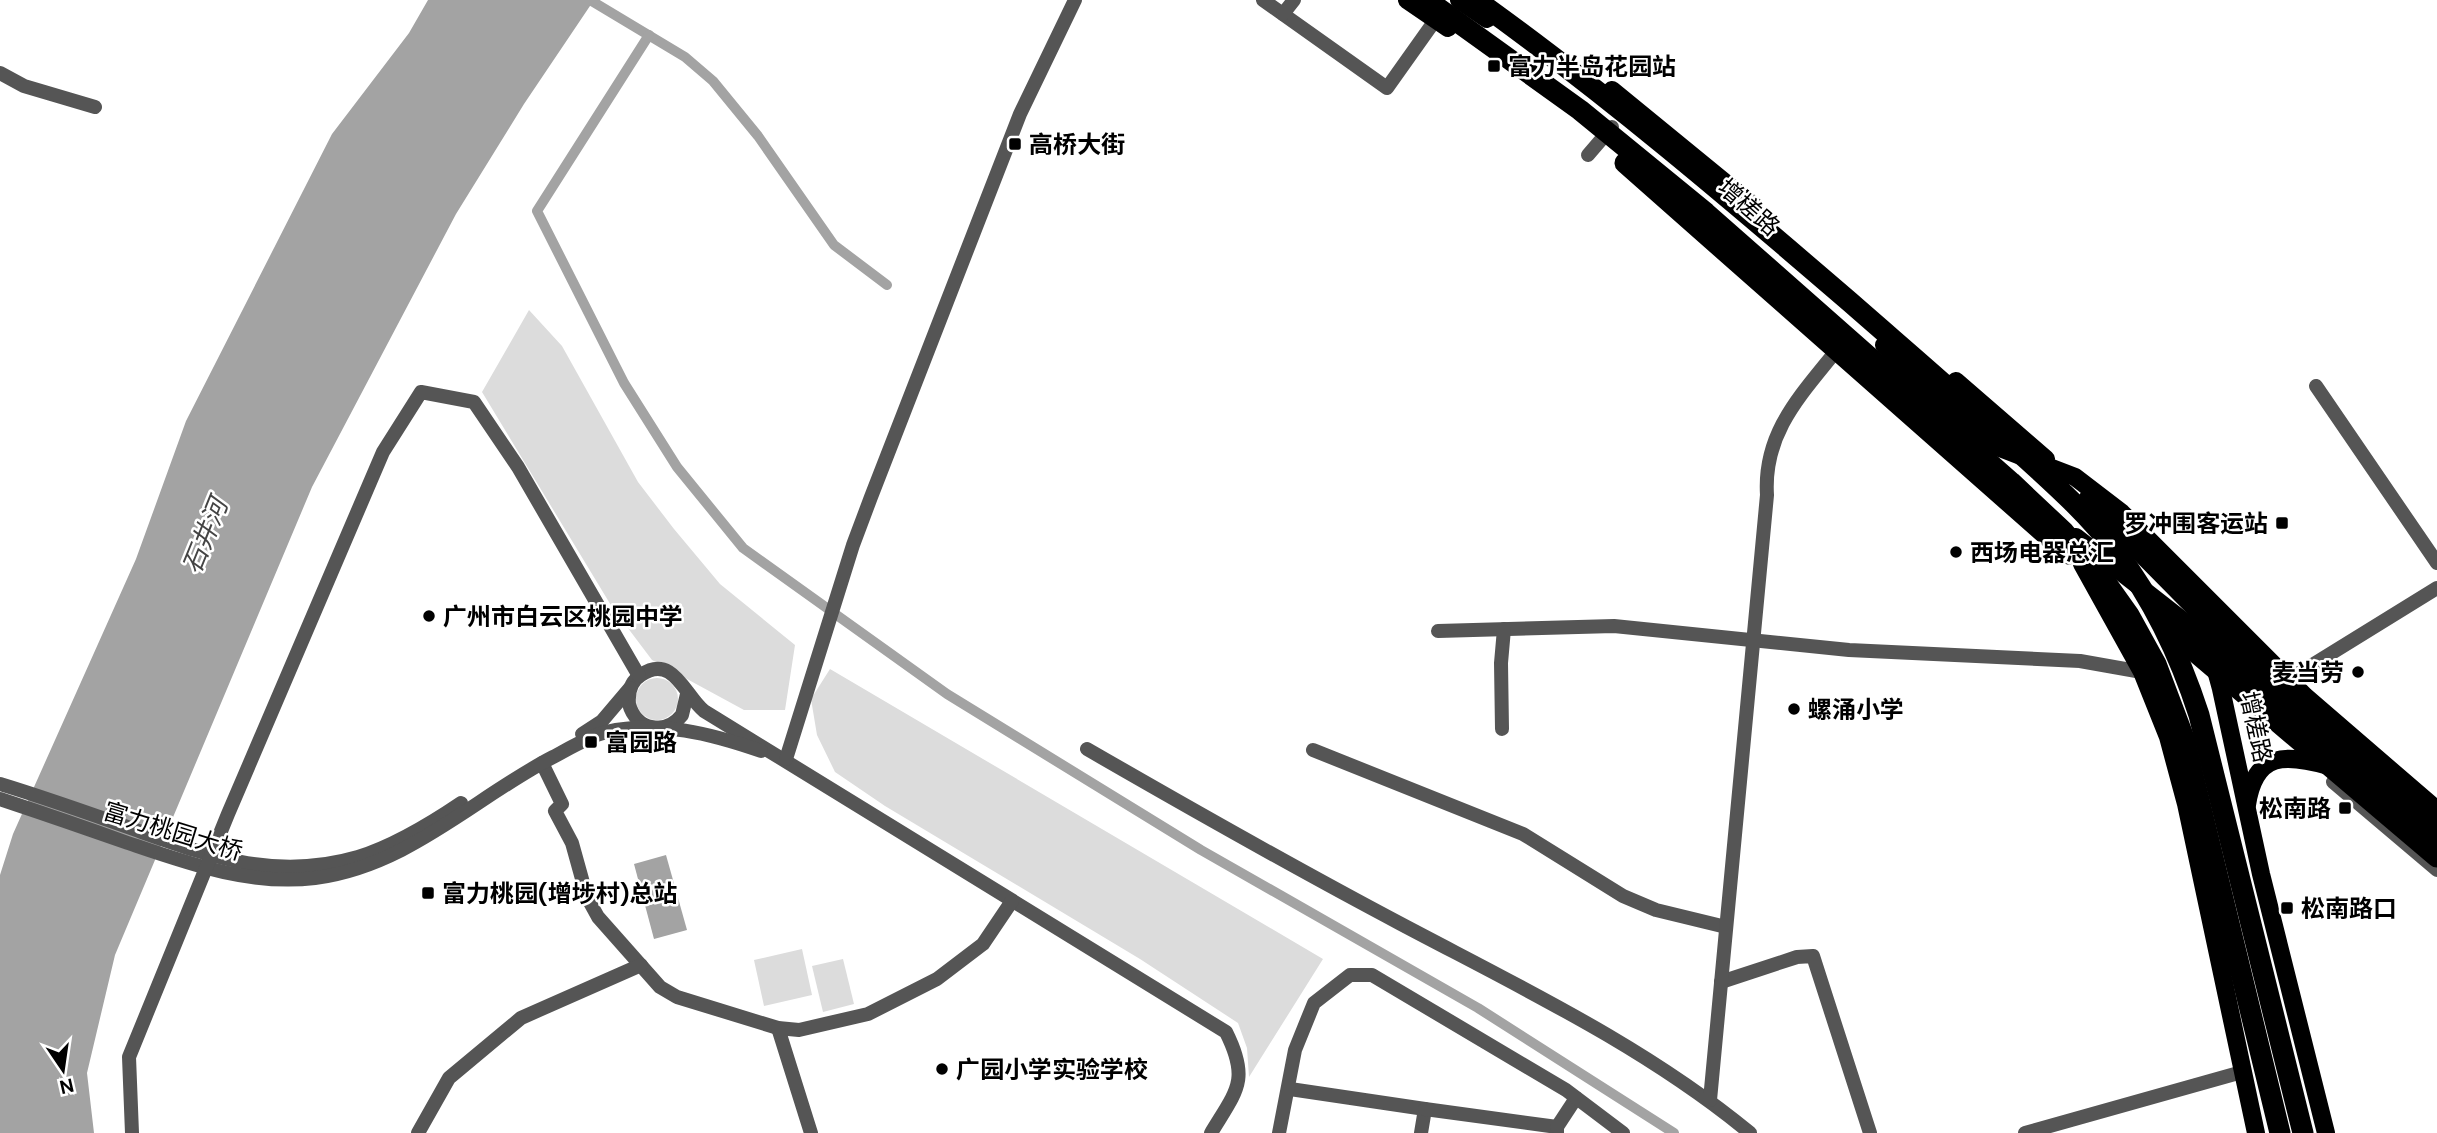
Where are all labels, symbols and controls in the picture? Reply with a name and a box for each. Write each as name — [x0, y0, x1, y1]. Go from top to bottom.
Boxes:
place label: 富力半岛花园站 — [1508, 51, 1676, 82]
marker: 富力半岛花园站 — [1486, 58, 1502, 74]
place label: 高桥大街 — [1029, 129, 1125, 160]
marker: 高桥大街 — [1007, 136, 1023, 152]
street label: 增槎路 — [1712, 172, 1786, 242]
water label: 石井河 — [175, 489, 237, 579]
place label: 罗冲围客运站 — [2124, 508, 2268, 539]
marker: 罗冲围客运站 — [2274, 515, 2290, 531]
place label: 西场电器总汇 — [1970, 537, 2114, 568]
marker: 西场电器总汇 — [1948, 544, 1964, 560]
place label: 广州市白云区桃园中学 — [443, 601, 683, 632]
marker: 广州市白云区桃园中学 — [421, 608, 437, 624]
place label: 麦当劳 — [2272, 657, 2344, 688]
marker: 麦当劳 — [2350, 664, 2366, 680]
street label: 增槎路 — [2233, 689, 2279, 765]
place label: 螺涌小学 — [1808, 694, 1904, 725]
marker: 螺涌小学 — [1786, 701, 1802, 717]
place label: 富园路 — [605, 727, 677, 758]
marker: 富园路 — [583, 734, 599, 750]
place label: 松南路 — [2259, 793, 2331, 824]
street label: 富力桃园大桥 — [100, 795, 246, 867]
marker: 松南路 — [2337, 800, 2353, 816]
place label: 富力桃园(增埗村)总站 — [442, 878, 677, 909]
marker: 富力桃园(增埗村)总站 — [420, 885, 436, 901]
place label: 松南路口 — [2301, 893, 2397, 924]
marker: 松南路口 — [2279, 900, 2295, 916]
north arrow — [28, 1035, 98, 1105]
place label: 广园小学实验学校 — [956, 1054, 1148, 1085]
marker: 广园小学实验学校 — [934, 1061, 950, 1077]
text: N — [57, 1072, 76, 1100]

